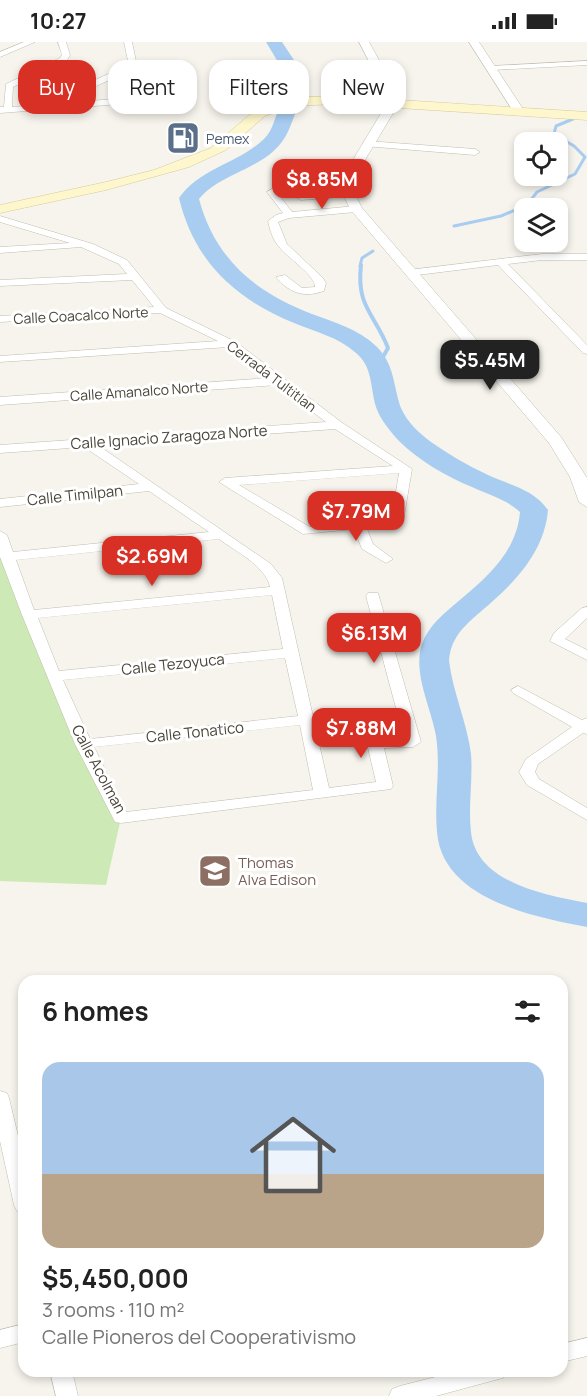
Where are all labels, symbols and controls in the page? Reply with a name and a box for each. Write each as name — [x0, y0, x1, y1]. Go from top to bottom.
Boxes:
text: 10:27 — [30, 6, 87, 36]
chip: Buy — [18, 60, 96, 114]
chip: Rent — [108, 60, 197, 114]
chip: Filters — [209, 60, 309, 114]
chip: New — [321, 60, 406, 114]
fuel station icon: Pemex — [165, 120, 201, 156]
place label: Pemex — [206, 129, 250, 148]
map controls — [514, 132, 568, 252]
button: locate — [514, 132, 568, 186]
pin: $8.85M — [273, 159, 371, 210]
text: $8.85M — [286, 165, 358, 192]
button: layers — [514, 198, 568, 252]
street label: Calle Coacalco Norte — [13, 302, 149, 328]
street label: Cerrada Tultitlan — [223, 336, 321, 416]
pin: $5.45M — [441, 340, 539, 391]
text: $5.45M — [454, 346, 526, 373]
street label: Calle Amanalco Norte — [69, 377, 209, 405]
street label: Calle Ignacio Zaragoza Norte — [70, 420, 268, 454]
street label: Calle Timilpan — [26, 480, 124, 510]
pin: $7.79M — [307, 491, 405, 542]
text: $7.79M — [321, 497, 391, 524]
pin: $2.69M — [103, 536, 201, 587]
text: $2.69M — [116, 542, 188, 569]
pin: $6.13M — [325, 613, 423, 664]
text: $6.13M — [341, 619, 407, 646]
street label: Calle Tezoyuca — [120, 648, 226, 680]
pin: $7.88M — [312, 708, 410, 759]
text: $7.88M — [326, 714, 396, 741]
street label: Calle Tonatico — [145, 716, 245, 748]
street label: Calle Acolman — [67, 721, 131, 817]
place label: Thomas Alva Edison — [238, 852, 316, 890]
school or university icon: Thomas Alva Edison — [197, 853, 233, 889]
text: 6 homes — [42, 993, 149, 1029]
icon: filters — [511, 995, 544, 1028]
icon: home — [239, 1101, 347, 1209]
text: $5,450,000 — [42, 1260, 189, 1296]
text: 3 rooms · 110 m² — [42, 1296, 184, 1323]
text: Calle Pioneros del Cooperativismo — [42, 1323, 356, 1350]

